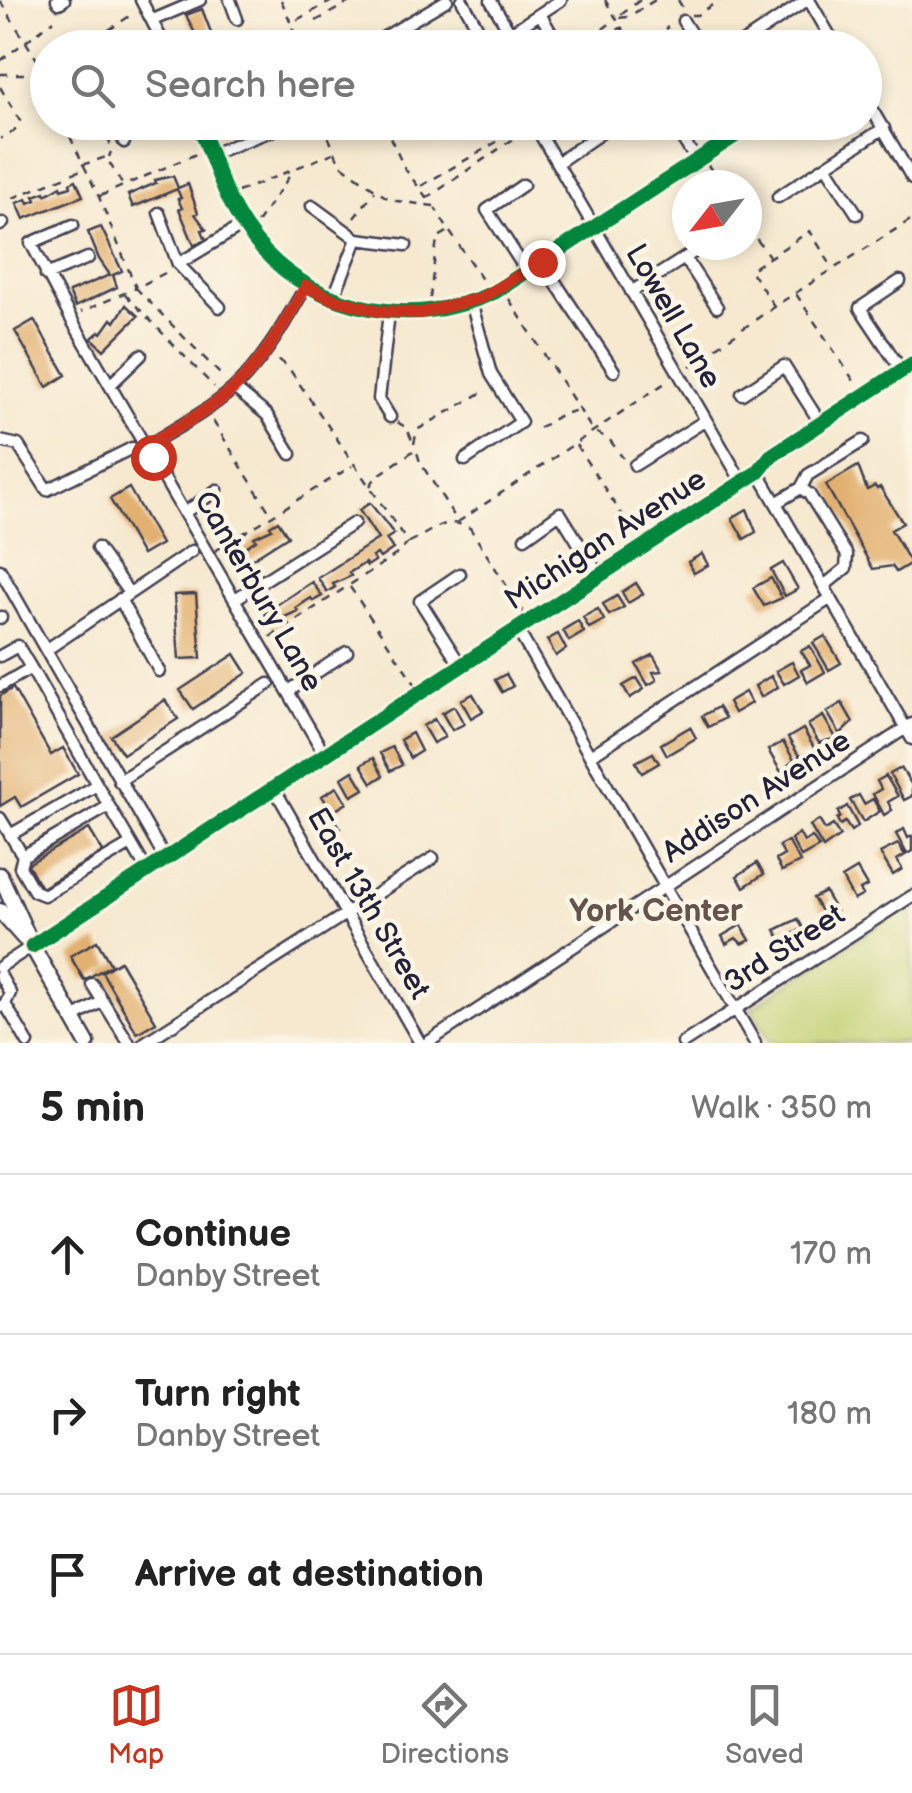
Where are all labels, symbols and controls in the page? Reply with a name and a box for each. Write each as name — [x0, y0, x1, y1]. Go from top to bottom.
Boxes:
search box — [30, 30, 882, 140]
icon: search — [65, 58, 120, 113]
text: Search here — [145, 63, 356, 108]
north arrow — [672, 170, 762, 260]
street label: Lowell Lane — [617, 238, 729, 395]
route end — [520, 240, 566, 286]
route start — [131, 435, 177, 481]
street label: Michigan Avenue — [498, 461, 713, 618]
street label: Canterbury Lane — [186, 485, 330, 698]
street label: Addison Avenue — [656, 723, 857, 871]
street label: East 13th Street — [299, 802, 437, 1005]
district label: York Center — [569, 892, 743, 931]
street label: 3rd Street — [718, 897, 851, 1001]
text: 5 min — [40, 1083, 145, 1134]
text: Walk · 350 m — [691, 1089, 872, 1128]
text: Continue — [135, 1212, 291, 1257]
icon: ahead — [40, 1227, 95, 1282]
text: 170 m — [790, 1235, 872, 1274]
text: Danby Street — [135, 1257, 320, 1296]
text: Turn right — [135, 1372, 300, 1417]
icon: right — [40, 1387, 95, 1442]
text: 180 m — [787, 1395, 872, 1434]
text: Danby Street — [135, 1417, 320, 1456]
icon: arrive — [40, 1547, 95, 1602]
text: Arrive at destination — [135, 1552, 484, 1597]
tab: Map — [108, 1678, 164, 1771]
tab: Directions — [380, 1678, 509, 1771]
tab: Saved — [725, 1678, 804, 1771]

